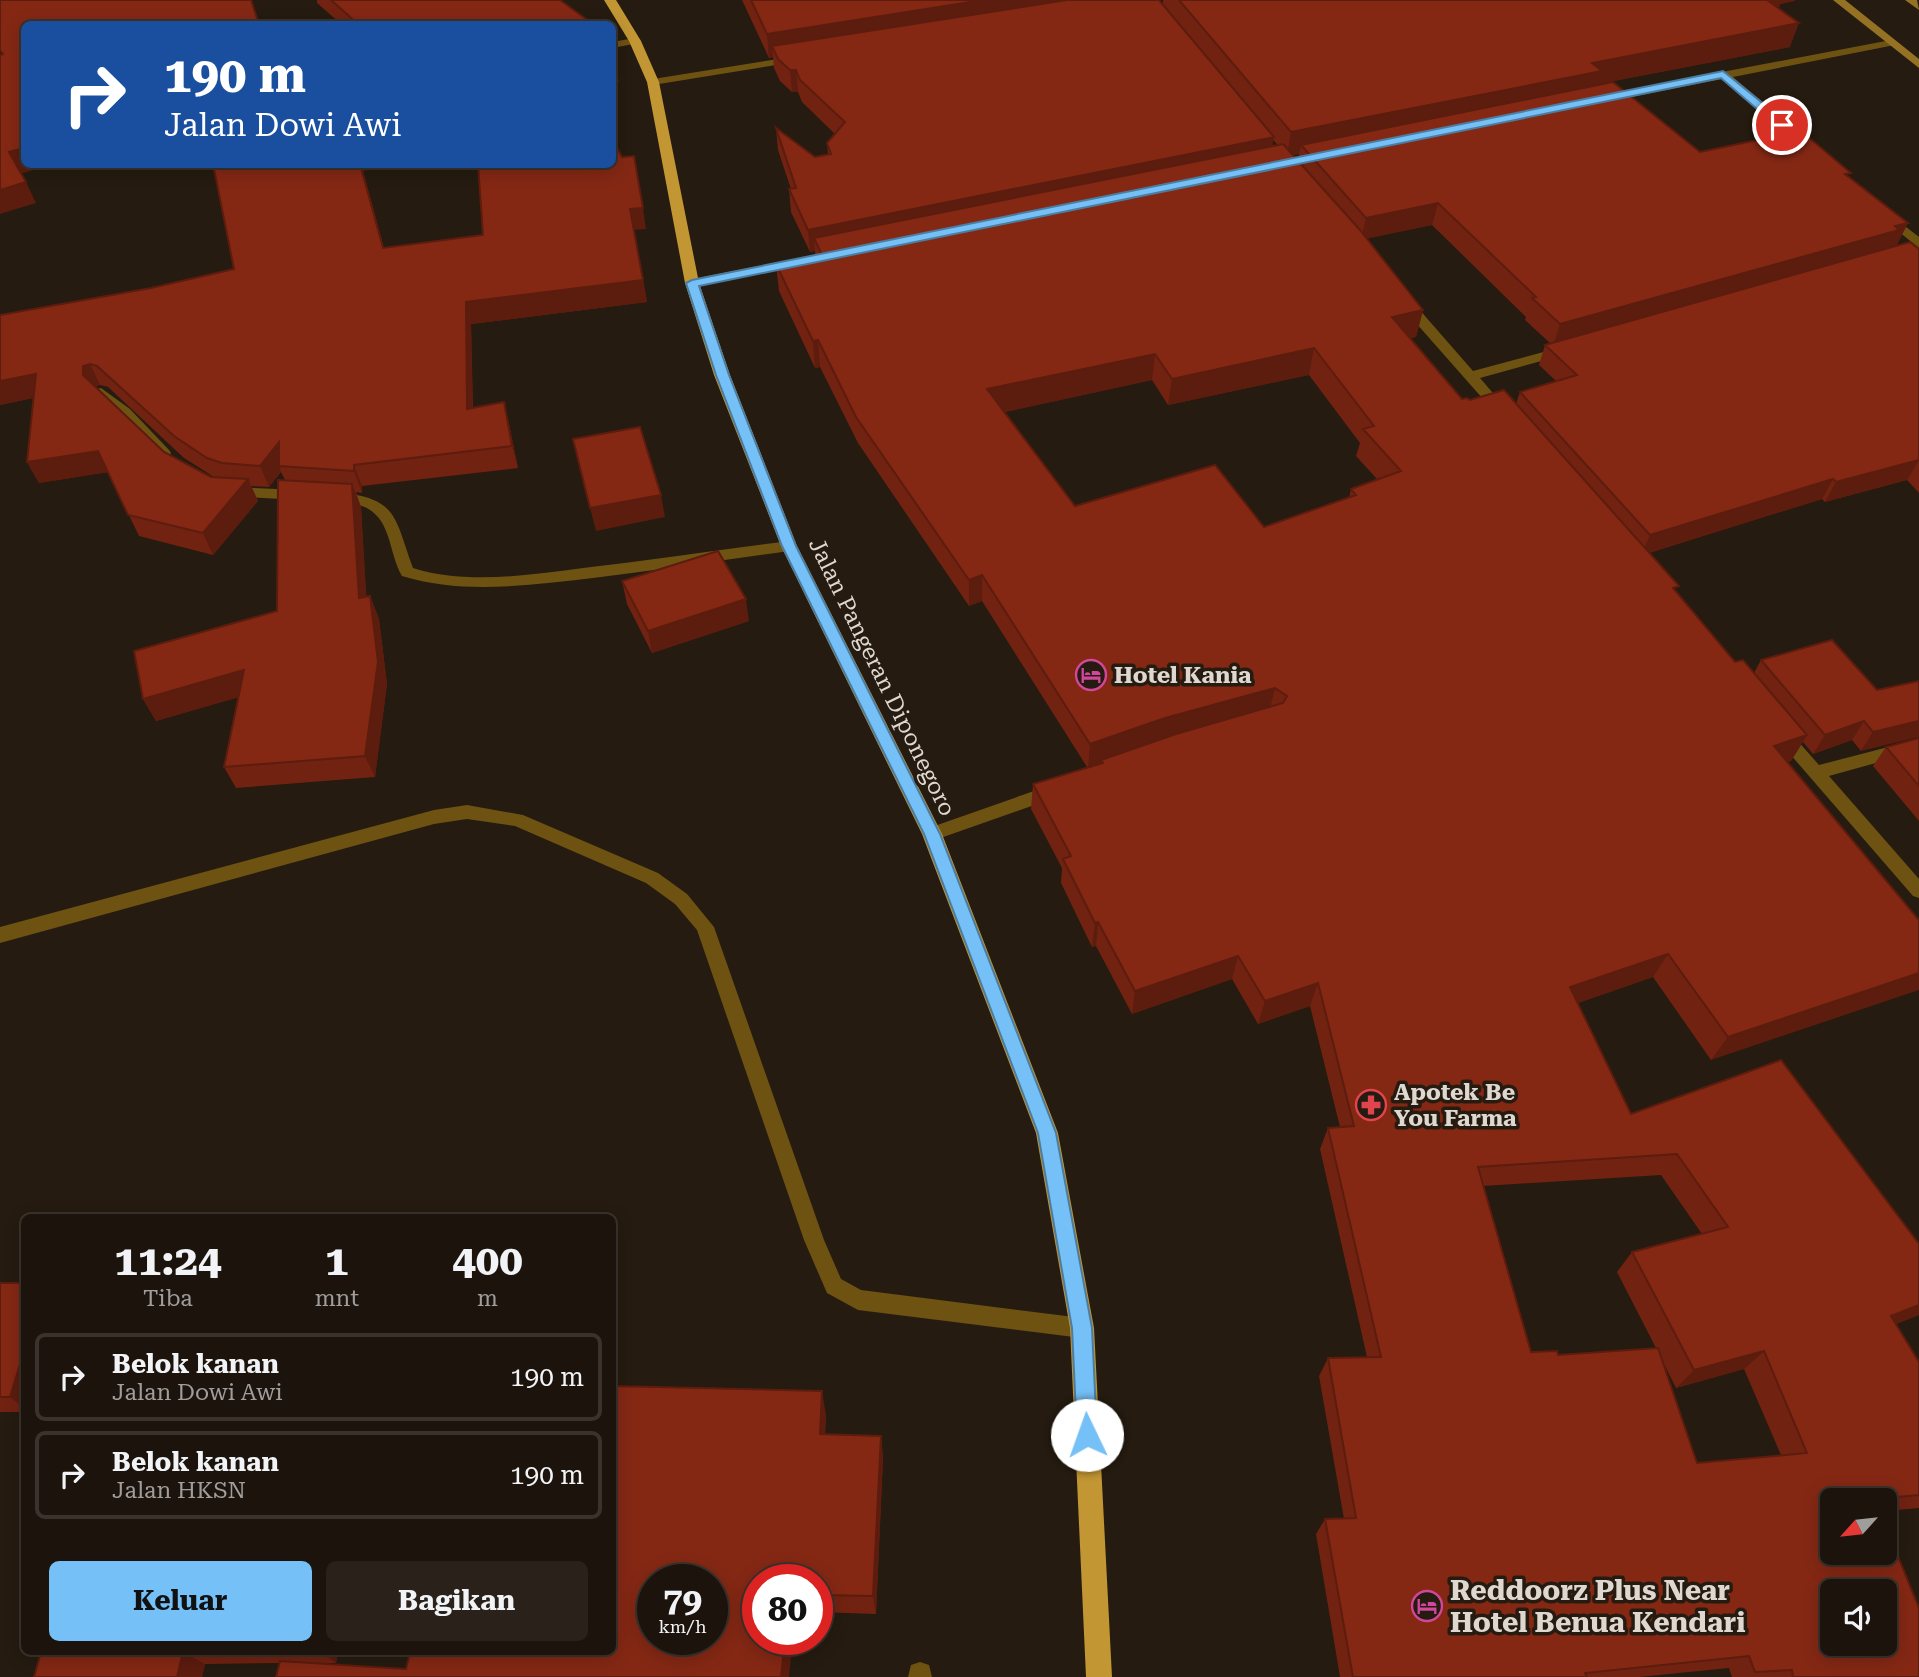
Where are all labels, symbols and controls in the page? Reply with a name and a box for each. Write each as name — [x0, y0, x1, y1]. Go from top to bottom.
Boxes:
text: 190 m — [164, 47, 306, 104]
icon: right — [49, 49, 140, 140]
pin — [1752, 95, 1812, 155]
text: Jalan Dowi Awi — [164, 106, 402, 144]
icon: arrive — [1763, 106, 1801, 144]
street label: Jalan Pangeran Diponegoro — [803, 534, 961, 820]
hotel icon: Hotel Kania — [1074, 658, 1108, 692]
place label: Hotel Kania — [1114, 662, 1252, 689]
place label: Apotek Be You Farma — [1394, 1079, 1517, 1132]
pharmacy icon: Apotek Be You Farma — [1354, 1088, 1388, 1122]
text: 11:24 — [114, 1236, 221, 1285]
text: 1 — [325, 1236, 349, 1285]
text: 400 — [452, 1236, 523, 1285]
text: Tiba — [143, 1285, 193, 1312]
text: mnt — [315, 1285, 359, 1312]
text: m — [477, 1285, 498, 1312]
text: Belok kanan — [112, 1349, 279, 1379]
icon: right — [53, 1358, 91, 1396]
text: 190 m — [510, 1362, 584, 1392]
text: Jalan Dowi Awi — [112, 1379, 283, 1406]
position arrow — [1050, 1398, 1124, 1472]
text: Belok kanan — [112, 1447, 279, 1477]
icon: right — [53, 1456, 91, 1494]
text: 190 m — [510, 1460, 584, 1490]
text: Jalan HKSN — [112, 1477, 246, 1504]
north arrow — [1820, 1488, 1897, 1564]
map controls — [1820, 1488, 1897, 1656]
button: Keluar — [49, 1561, 312, 1641]
button: Bagikan — [326, 1561, 588, 1641]
speed limit sign: 80 — [742, 1564, 833, 1655]
place label: Reddoorz Plus Near Hotel Benua Kendari — [1450, 1574, 1746, 1639]
button: sound — [1820, 1579, 1897, 1656]
text: 79 — [663, 1580, 702, 1621]
hotel icon: Reddoorz Plus Near Hotel Benua Kendari — [1410, 1589, 1444, 1623]
text: km/h — [658, 1616, 707, 1637]

